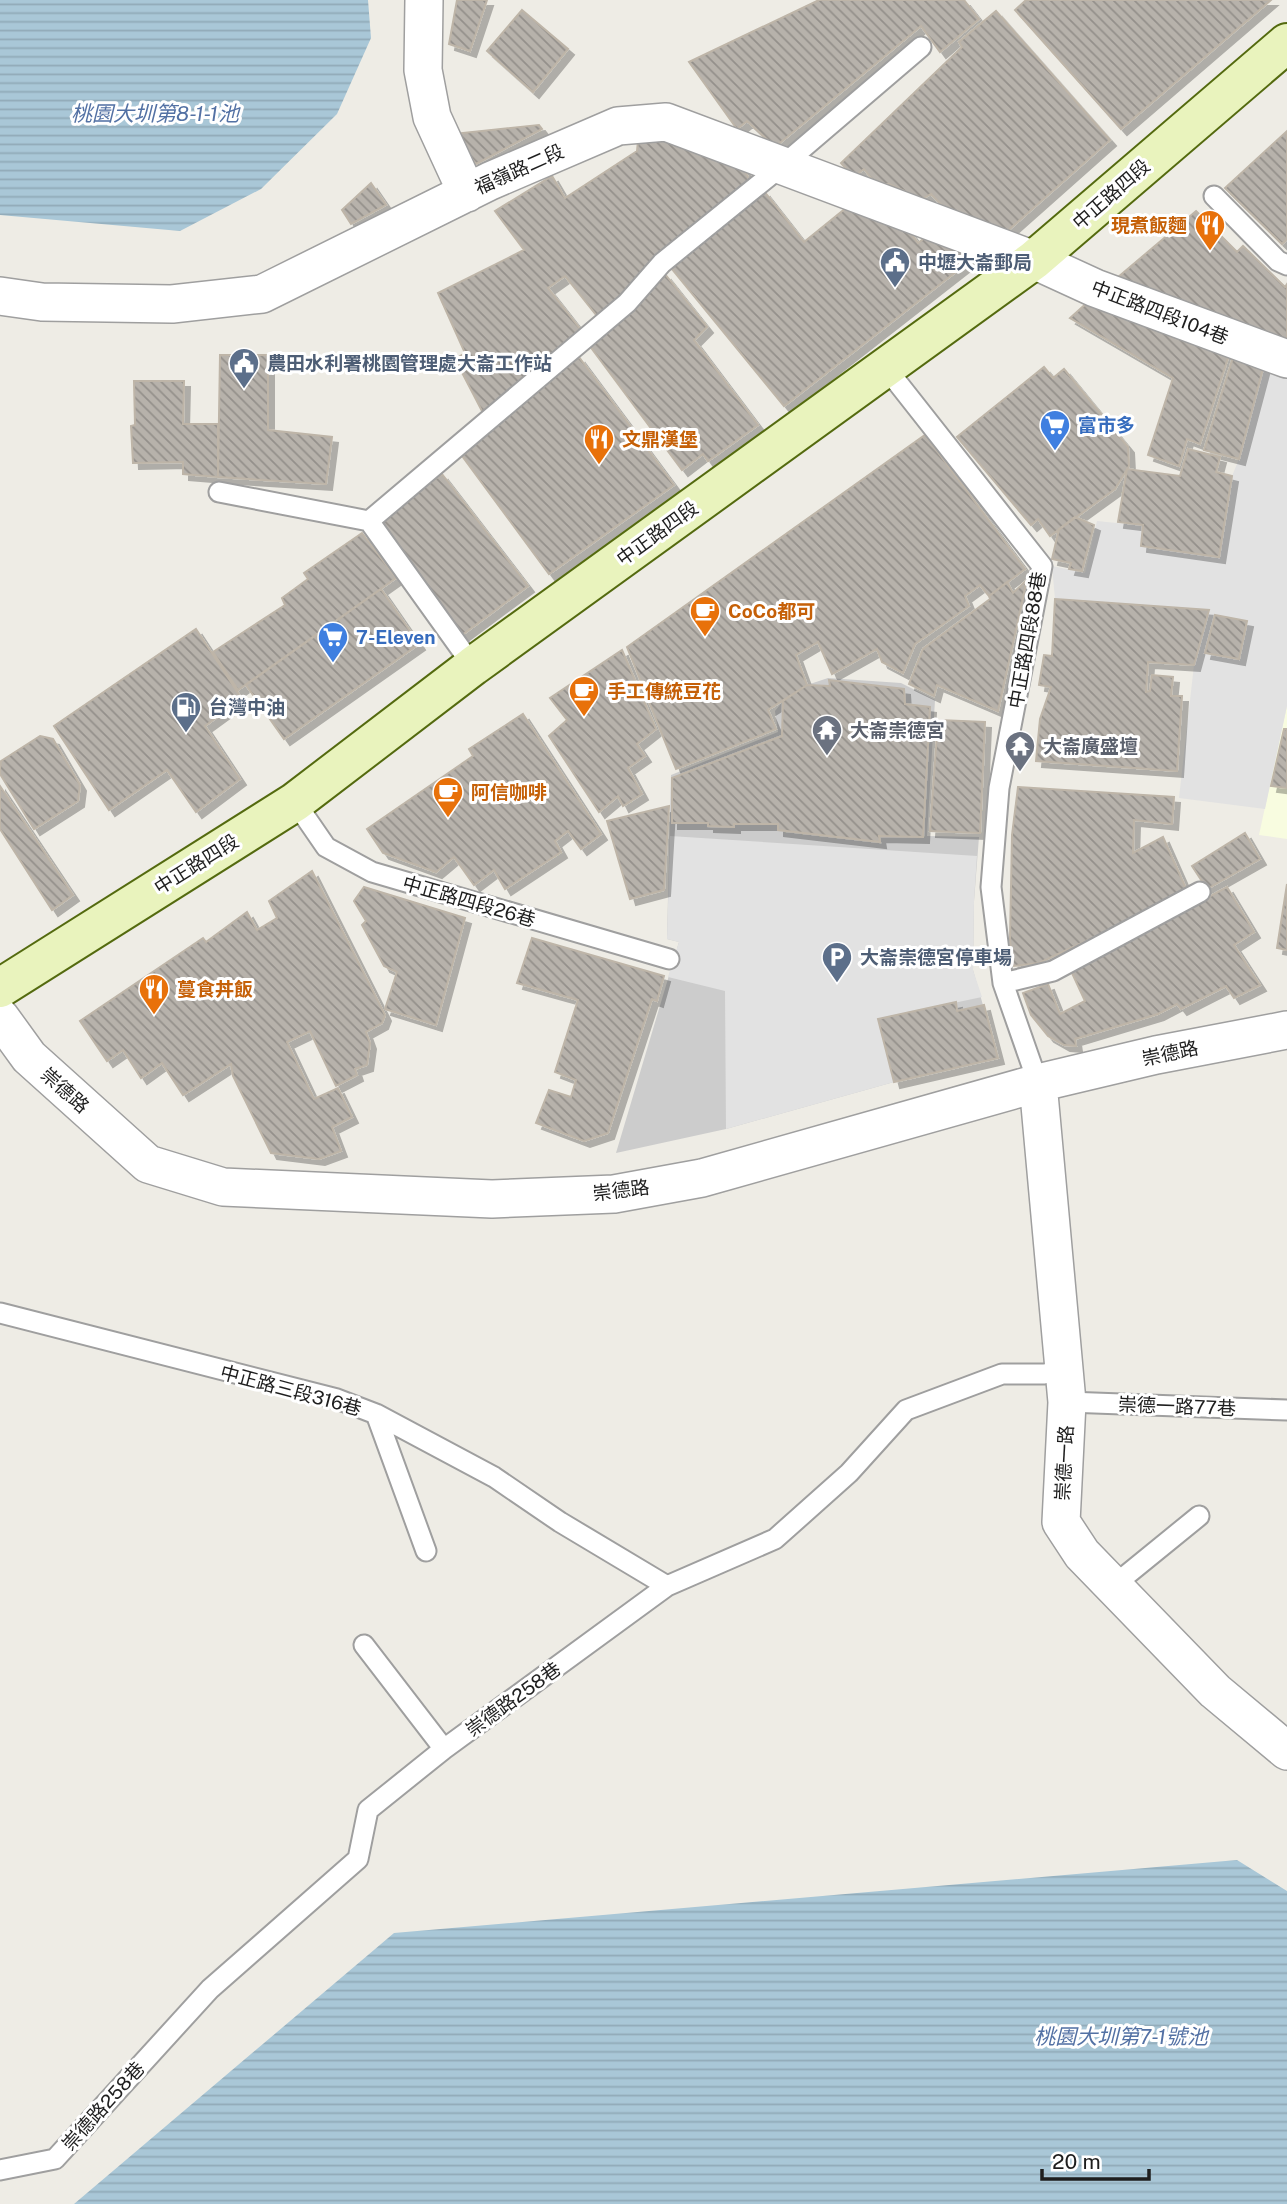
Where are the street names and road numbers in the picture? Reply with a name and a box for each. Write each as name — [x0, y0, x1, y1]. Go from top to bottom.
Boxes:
street label: 福嶺路二段 — [471, 140, 567, 198]
street label: 中正路四段 — [1068, 155, 1154, 233]
street label: 中正路四段104巷 — [1088, 276, 1232, 348]
street label: 中正路四段 — [612, 496, 702, 570]
street label: 中正路四段88巷 — [1004, 570, 1050, 710]
street label: 中正路四段 — [150, 829, 242, 899]
street label: 中正路四段26巷 — [400, 872, 538, 930]
street label: 崇德路 — [1140, 1036, 1200, 1070]
street label: 崇德路 — [36, 1063, 94, 1117]
street label: 崇德路 — [591, 1176, 651, 1204]
street label: 中正路三段316巷 — [218, 1361, 364, 1419]
street label: 崇德一路77巷 — [1118, 1393, 1236, 1419]
street label: 崇德一路 — [1051, 1424, 1077, 1502]
street label: 崇德路258巷 — [461, 1657, 565, 1741]
street label: 崇德路258巷 — [57, 2057, 149, 2155]

